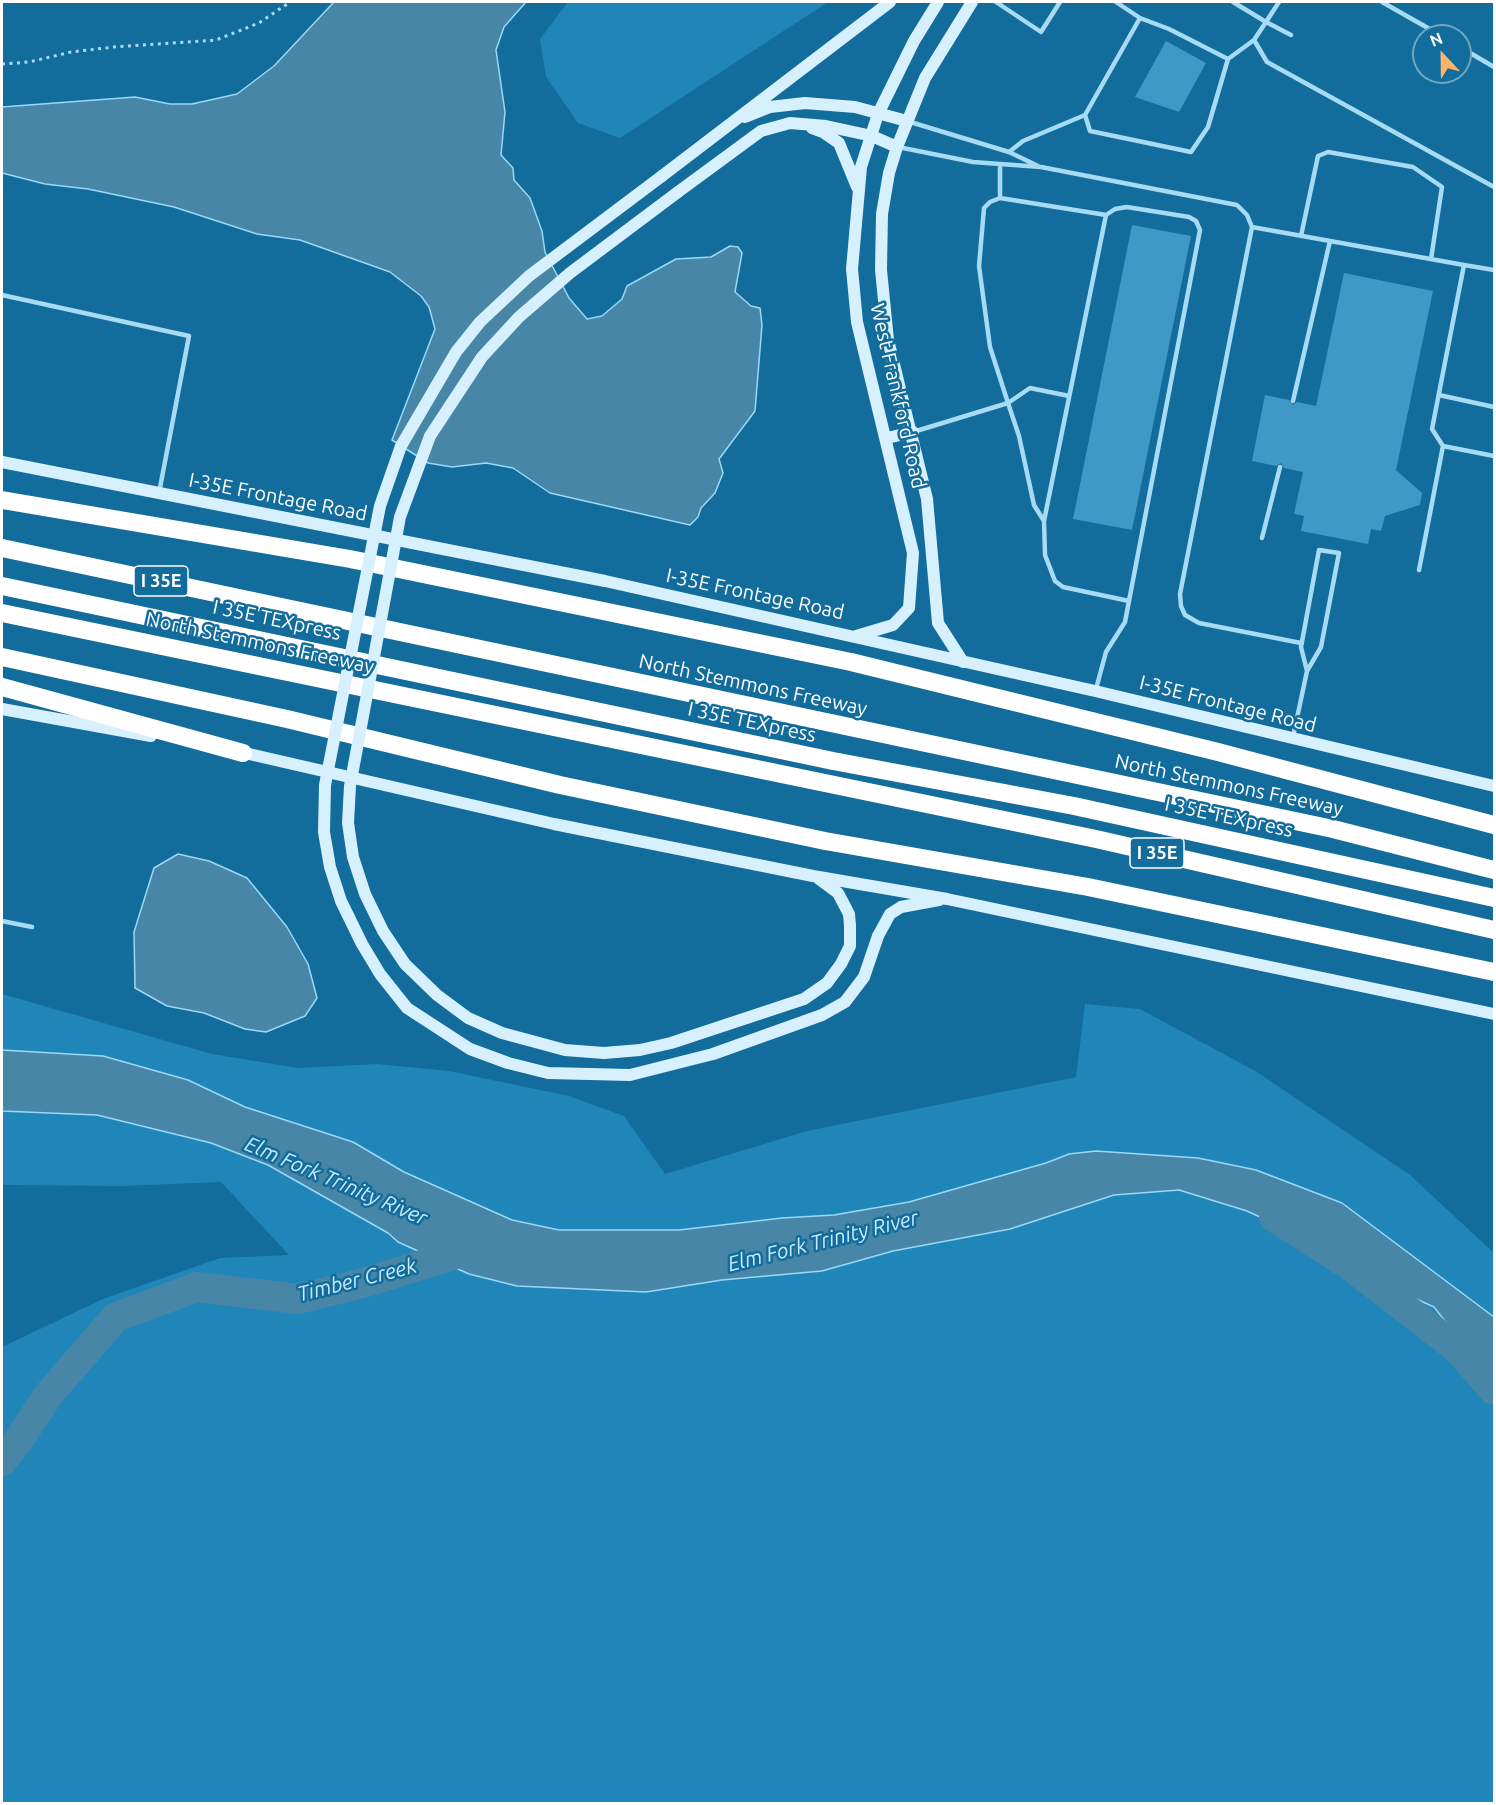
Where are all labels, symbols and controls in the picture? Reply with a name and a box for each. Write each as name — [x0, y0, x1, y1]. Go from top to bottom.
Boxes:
north arrow — [1412, 24, 1472, 84]
text: N — [1427, 29, 1445, 50]
street label: West Frankford Road — [865, 301, 931, 491]
street label: I-35E Frontage Road — [187, 468, 369, 526]
street label: I-35E Frontage Road — [664, 563, 846, 625]
road number: I 35E — [134, 566, 188, 596]
street label: I 35E TEXpress — [211, 595, 343, 645]
street label: North Stemmons Freeway — [144, 607, 376, 679]
street label: North Stemmons Freeway — [637, 649, 869, 721]
street label: I-35E Frontage Road — [1137, 670, 1319, 738]
street label: I 35E TEXpress — [686, 697, 818, 747]
street label: North Stemmons Freeway — [1113, 749, 1345, 821]
street label: I 35E TEXpress — [1163, 792, 1295, 842]
road number: I 35E — [1130, 838, 1184, 868]
water label: Elm Fork Trinity River — [241, 1131, 431, 1231]
water label: Elm Fork Trinity River — [725, 1205, 921, 1277]
water label: Timber Creek — [295, 1253, 419, 1307]

